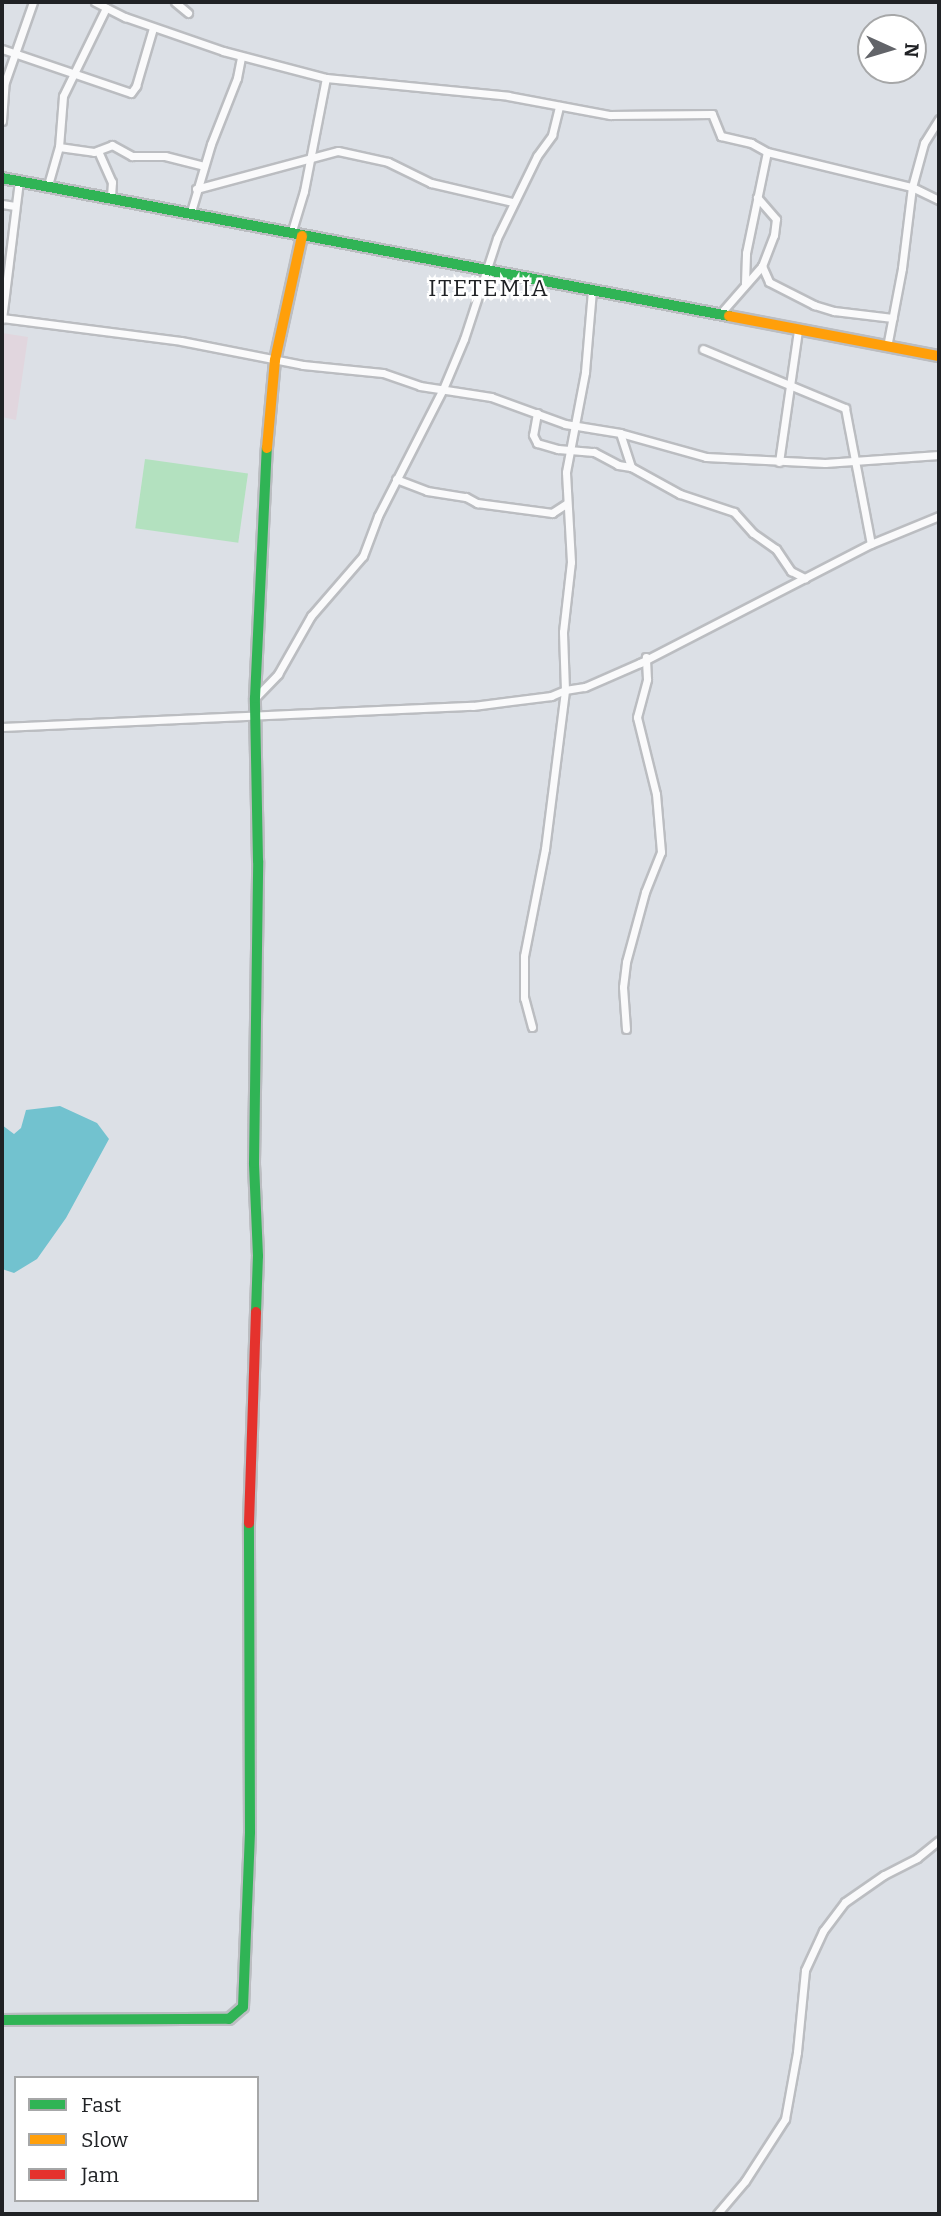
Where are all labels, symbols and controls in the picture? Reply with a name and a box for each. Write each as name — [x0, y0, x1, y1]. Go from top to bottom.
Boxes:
north arrow — [857, 14, 927, 84]
text: N — [899, 42, 923, 58]
district label: ITETEMIA — [429, 274, 549, 302]
legend — [14, 2076, 259, 2202]
text: Fast — [81, 2092, 121, 2118]
text: Slow — [81, 2127, 128, 2153]
text: Jam — [81, 2162, 119, 2188]

